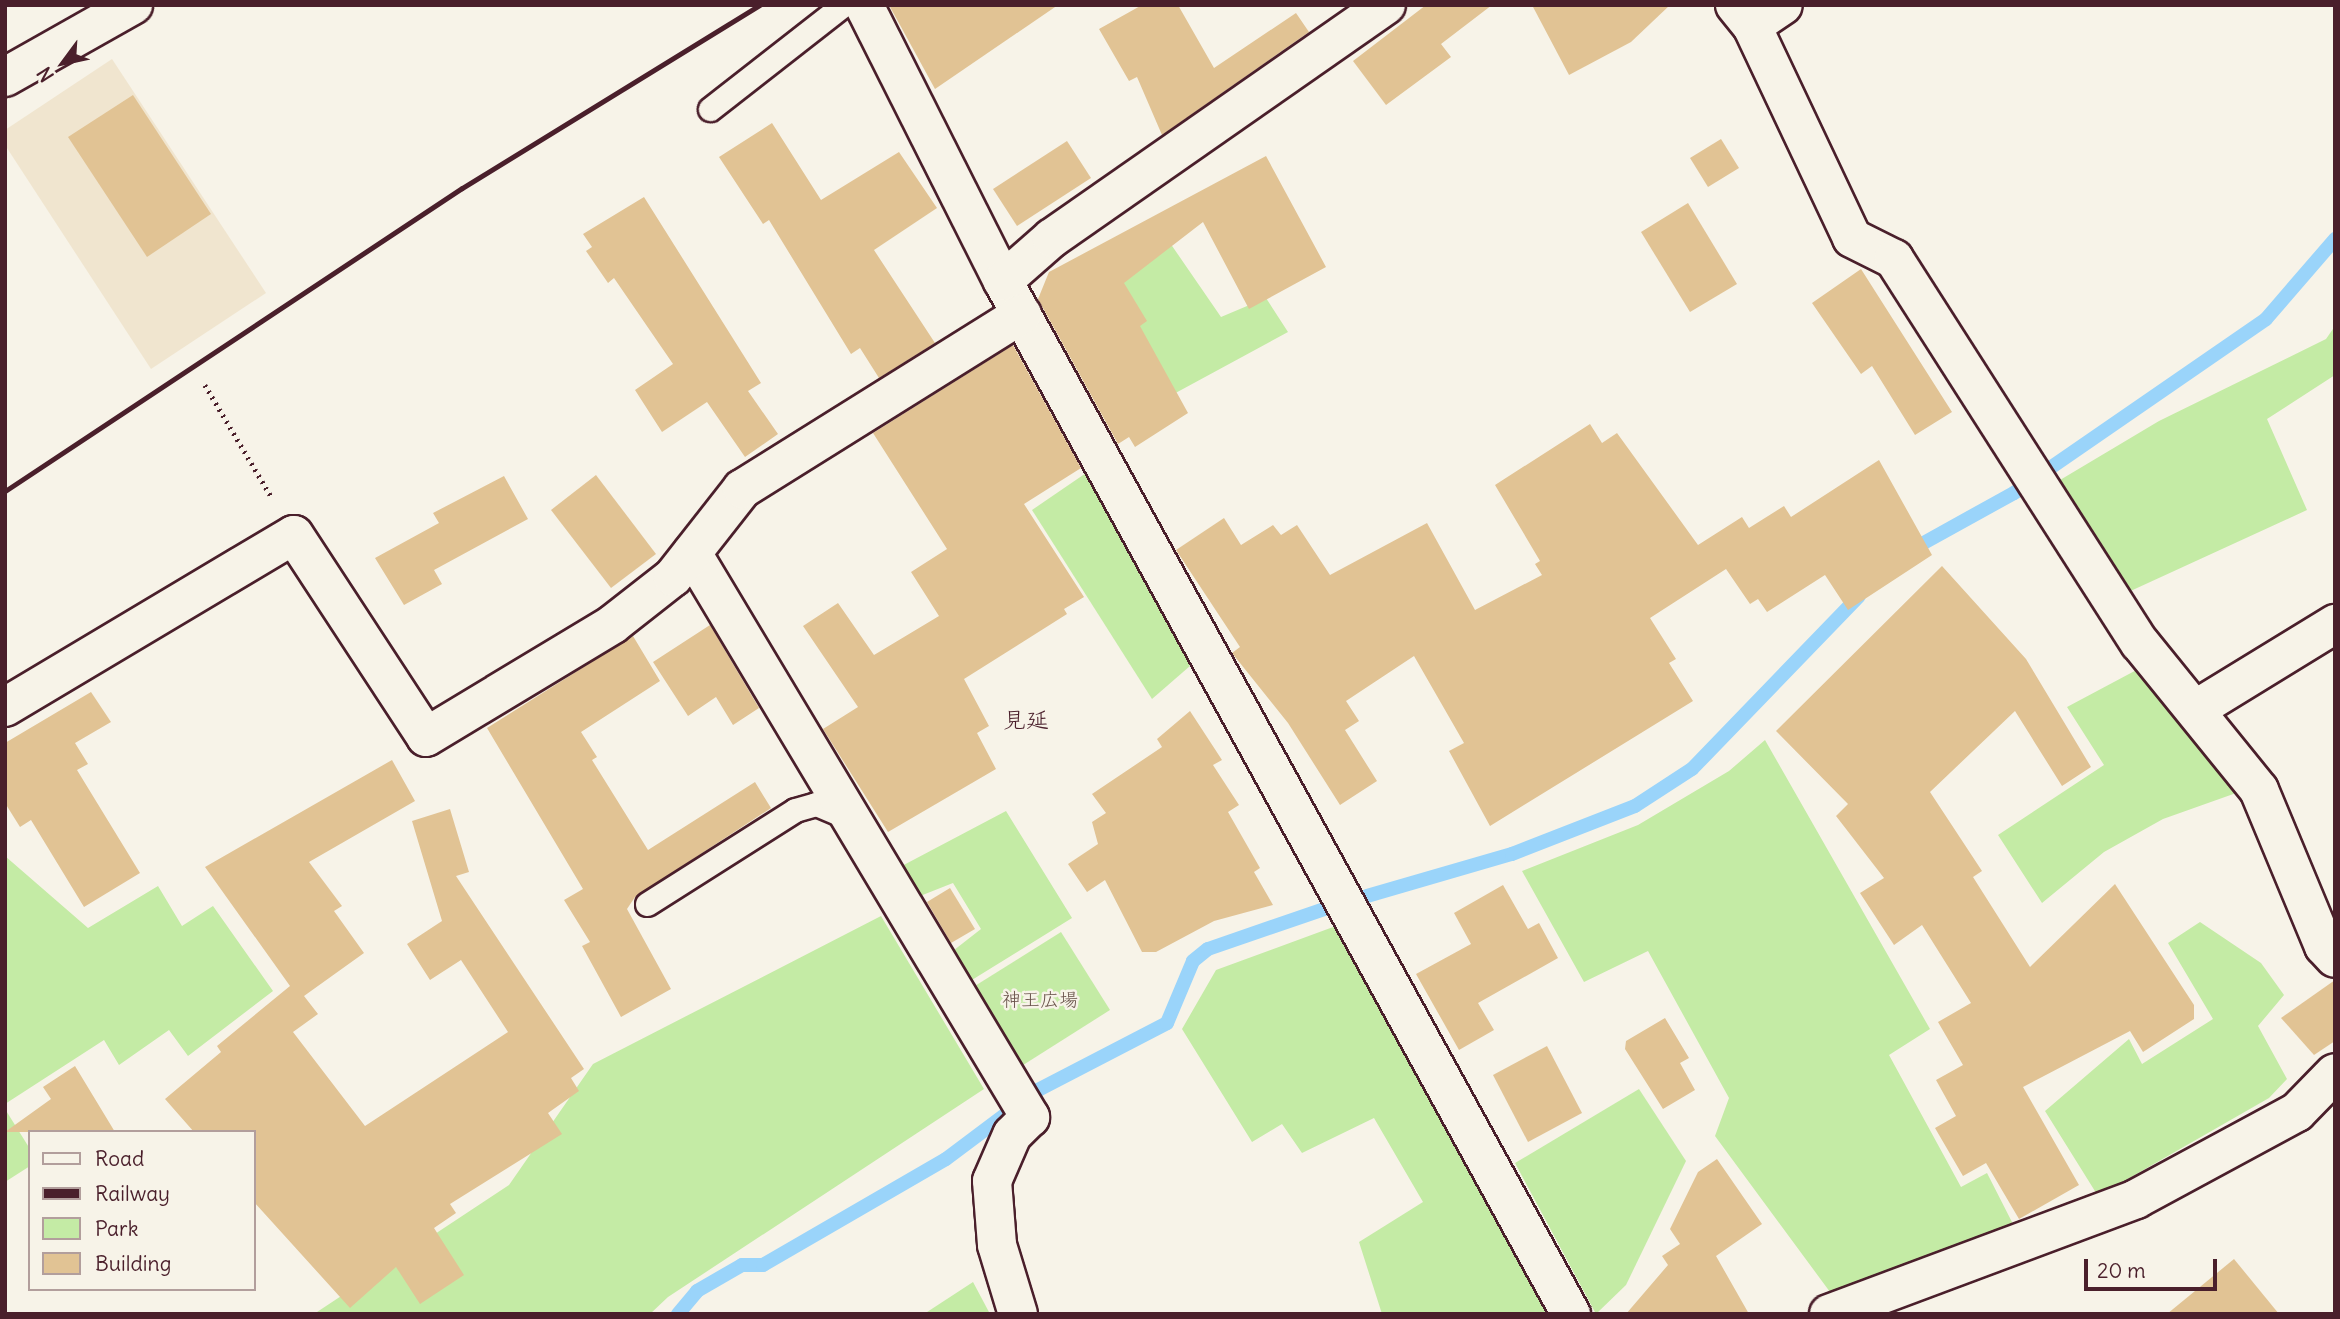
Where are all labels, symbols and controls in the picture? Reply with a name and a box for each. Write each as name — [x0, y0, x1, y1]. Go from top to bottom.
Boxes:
north arrow — [28, 28, 98, 98]
text: N — [32, 62, 59, 86]
district label: 見延 — [1003, 706, 1049, 734]
park label: 神王広場 — [1002, 989, 1078, 1011]
legend — [28, 1130, 256, 1291]
text: Road — [95, 1145, 144, 1172]
text: Railway — [95, 1180, 170, 1207]
text: Park — [95, 1215, 138, 1242]
scale bar — [2088, 1246, 2221, 1290]
text: Building — [95, 1250, 171, 1277]
text: 20 m — [2097, 1257, 2146, 1284]

